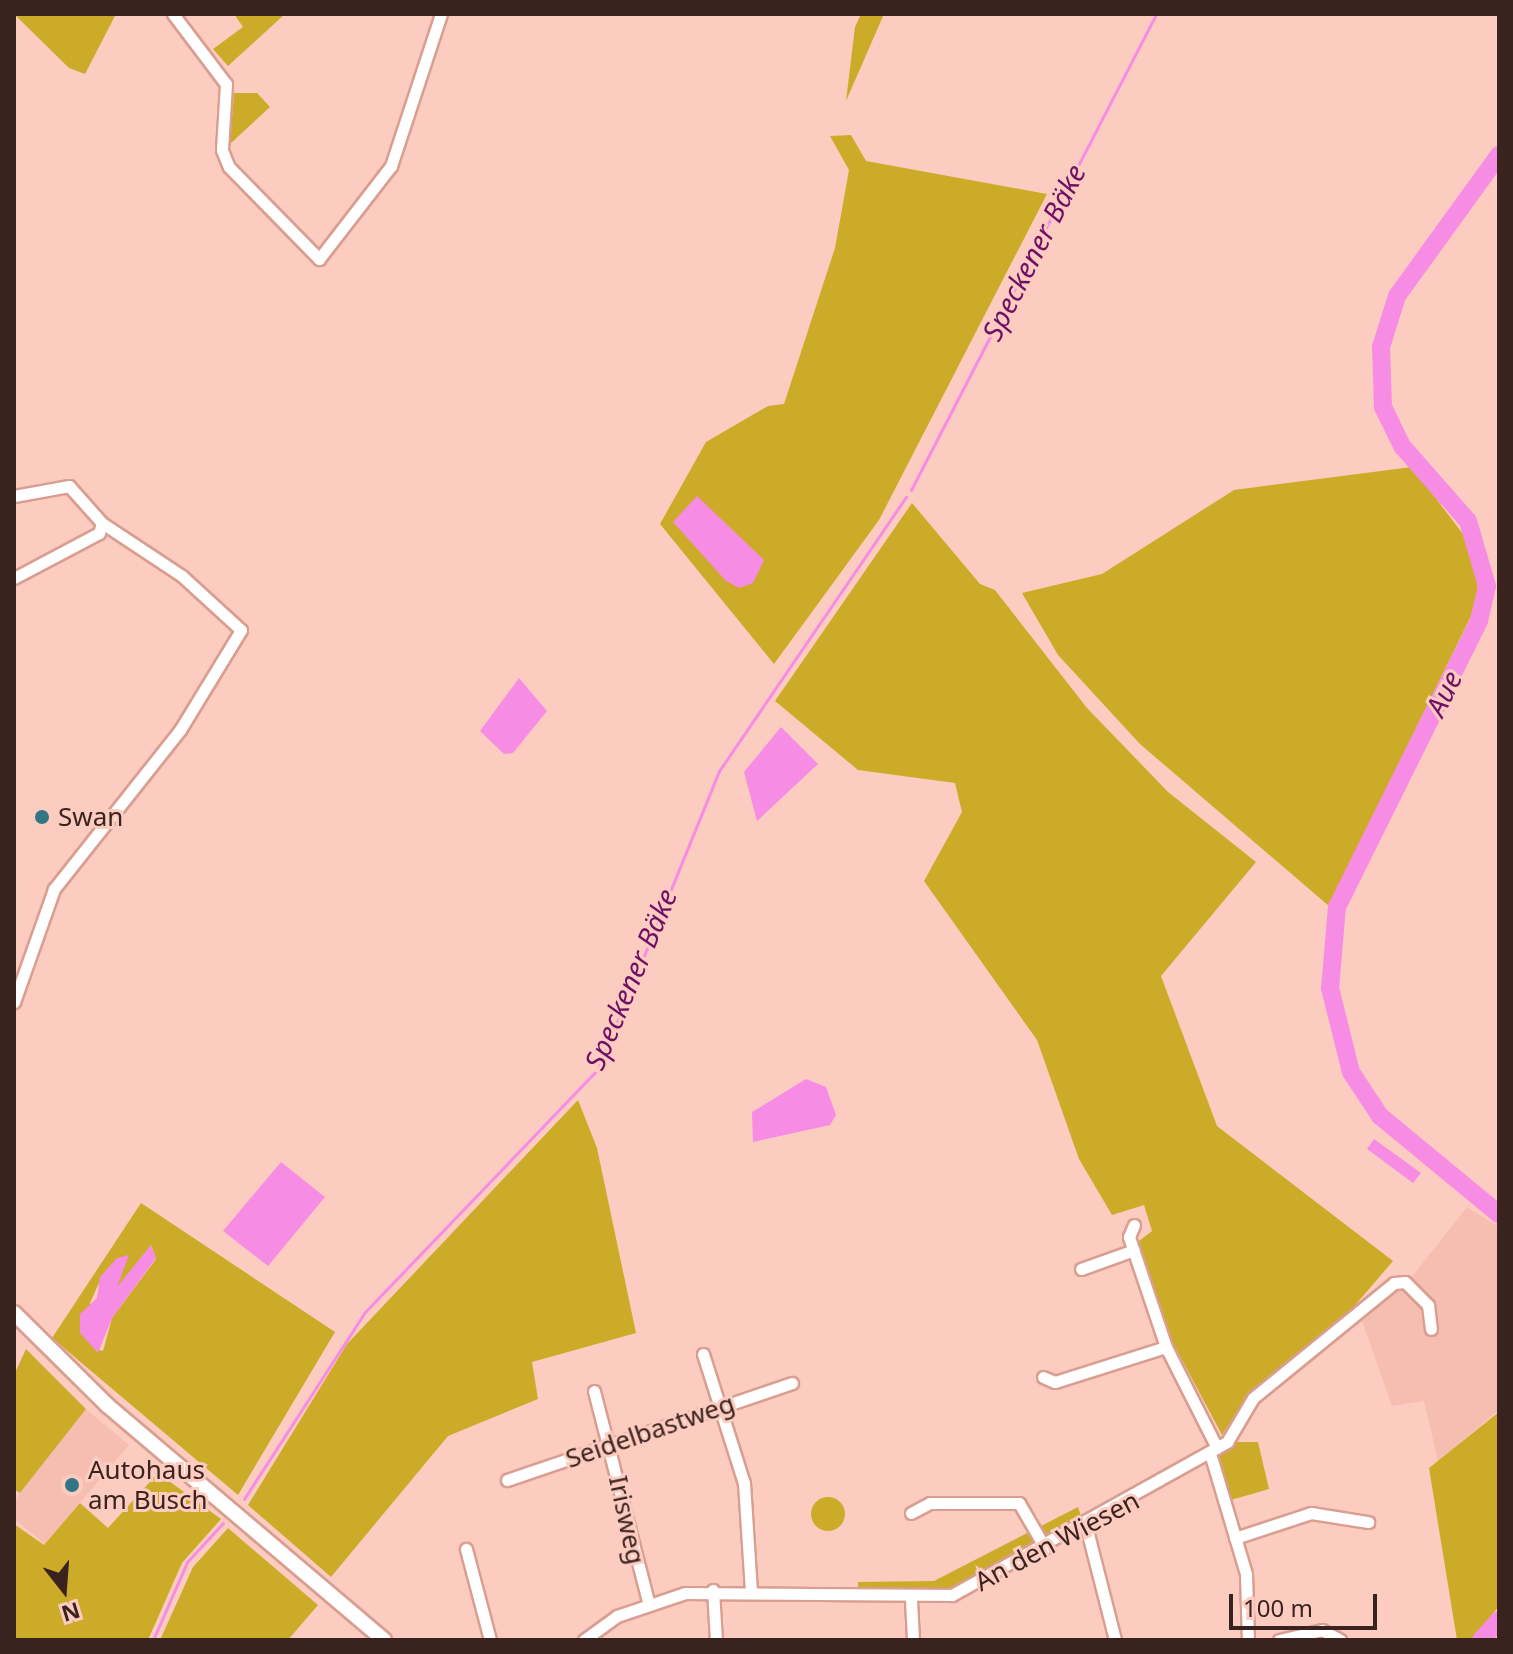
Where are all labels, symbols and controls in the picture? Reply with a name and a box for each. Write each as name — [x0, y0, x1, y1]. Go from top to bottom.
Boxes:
water label: Speckener Bäke — [974, 158, 1092, 346]
water label: Aue — [1418, 665, 1468, 721]
place label: Swan — [58, 801, 123, 833]
marker: Swan — [33, 808, 51, 826]
water label: Speckener Bäke — [577, 884, 683, 1074]
street label: Seidelbastweg — [561, 1388, 739, 1474]
place label: Autohaus am Busch — [88, 1454, 208, 1516]
street label: Irisweg — [602, 1473, 652, 1567]
marker: Autohaus am Busch — [63, 1476, 81, 1494]
street label: An den Wiesen — [969, 1485, 1145, 1597]
north arrow — [24, 1550, 104, 1630]
scale bar — [1233, 1578, 1381, 1628]
text: 100 m — [1243, 1591, 1313, 1624]
text: N — [58, 1596, 84, 1630]

